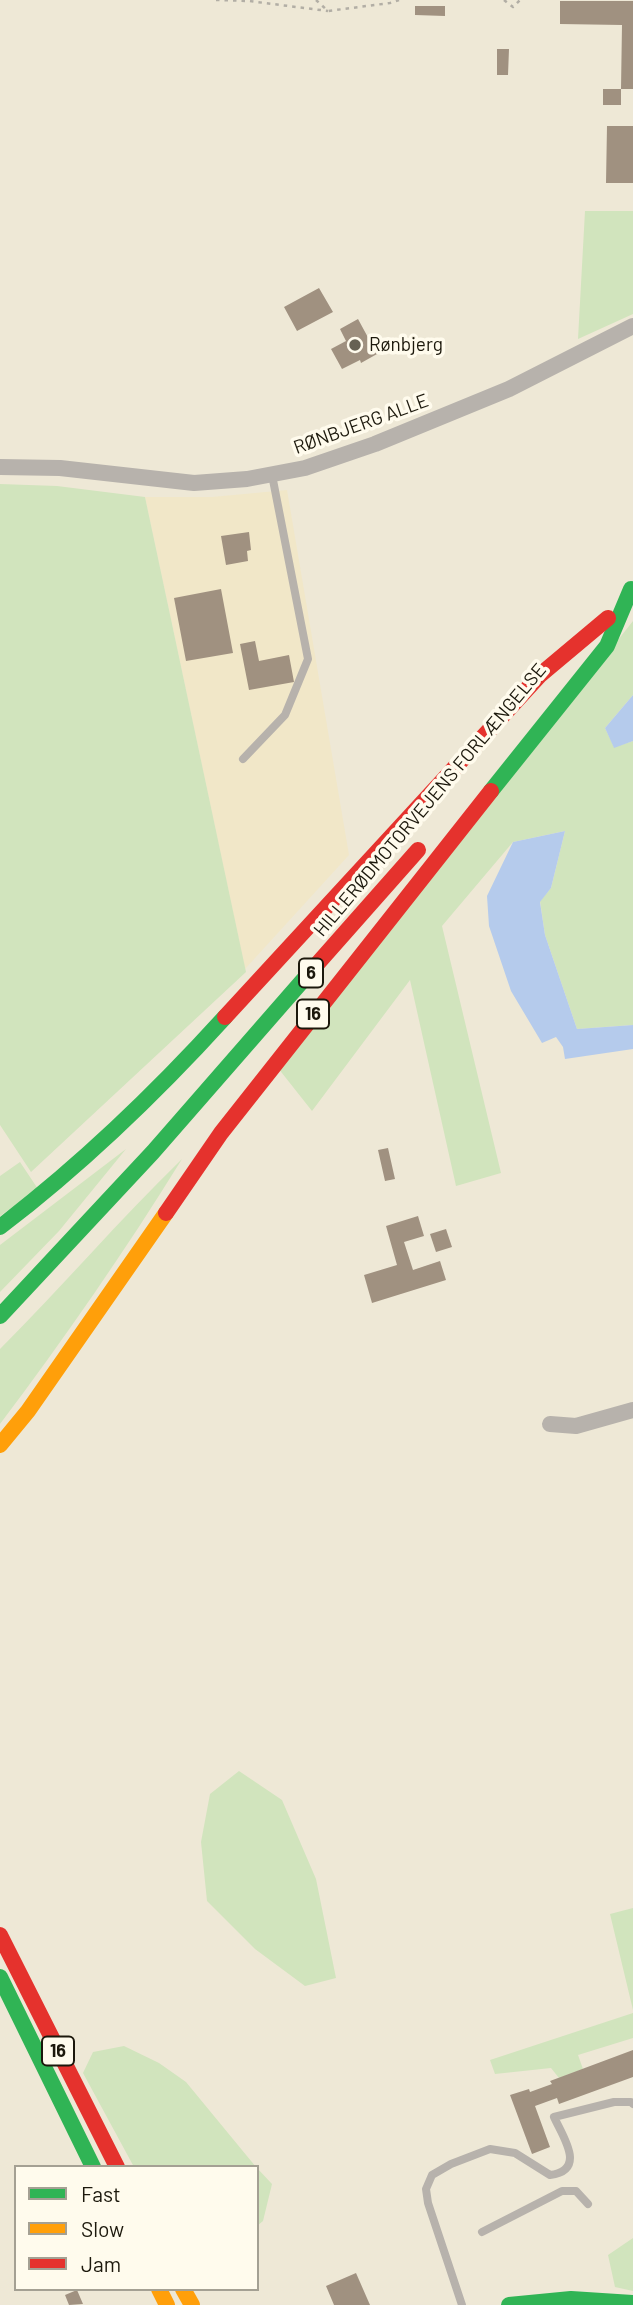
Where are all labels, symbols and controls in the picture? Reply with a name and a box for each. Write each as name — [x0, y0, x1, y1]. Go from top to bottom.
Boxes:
place label: Rønbjerg — [369, 334, 443, 356]
marker: Rønbjerg — [347, 337, 363, 353]
street label: RØNBJERG ALLE — [290, 389, 432, 459]
street label: HILLERØDMOTORVEJENS FORLÆNGELSE — [309, 659, 551, 941]
road number: 6 — [299, 958, 323, 988]
road number: 16 — [297, 1000, 329, 1028]
road number: 16 — [42, 2036, 74, 2066]
legend — [14, 2165, 259, 2291]
text: Fast — [81, 2181, 121, 2206]
text: Slow — [81, 2216, 124, 2241]
text: Jam — [81, 2251, 121, 2276]

